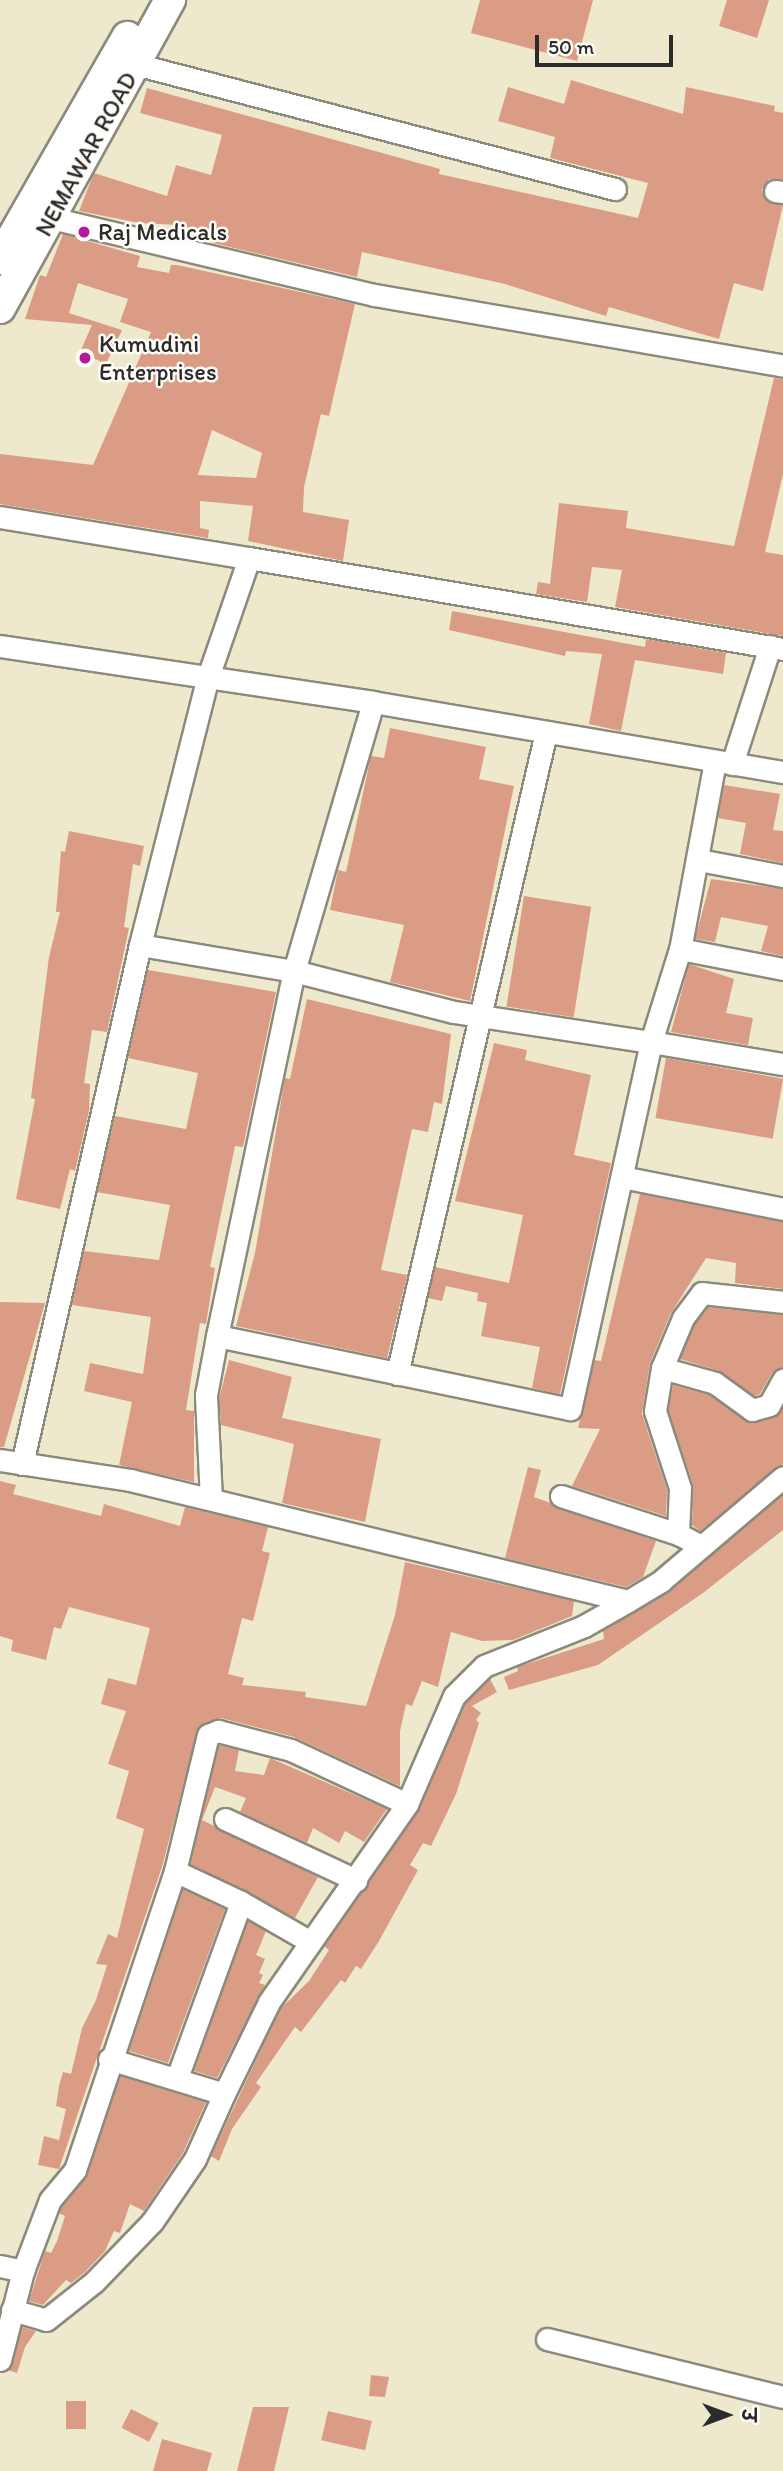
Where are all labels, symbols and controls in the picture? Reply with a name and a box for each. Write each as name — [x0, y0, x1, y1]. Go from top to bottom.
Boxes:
scale bar — [538, 21, 676, 65]
text: 50 m — [548, 34, 594, 59]
street label: NEMAWAR ROAD — [29, 67, 143, 241]
place label: Raj Medicals — [98, 218, 227, 246]
marker: Raj Medicals — [76, 224, 92, 240]
place label: Kumudini Enterprises — [99, 330, 217, 386]
marker: Kumudini Enterprises — [77, 350, 93, 366]
north arrow — [692, 2380, 762, 2450]
text: उ — [737, 2409, 760, 2421]

